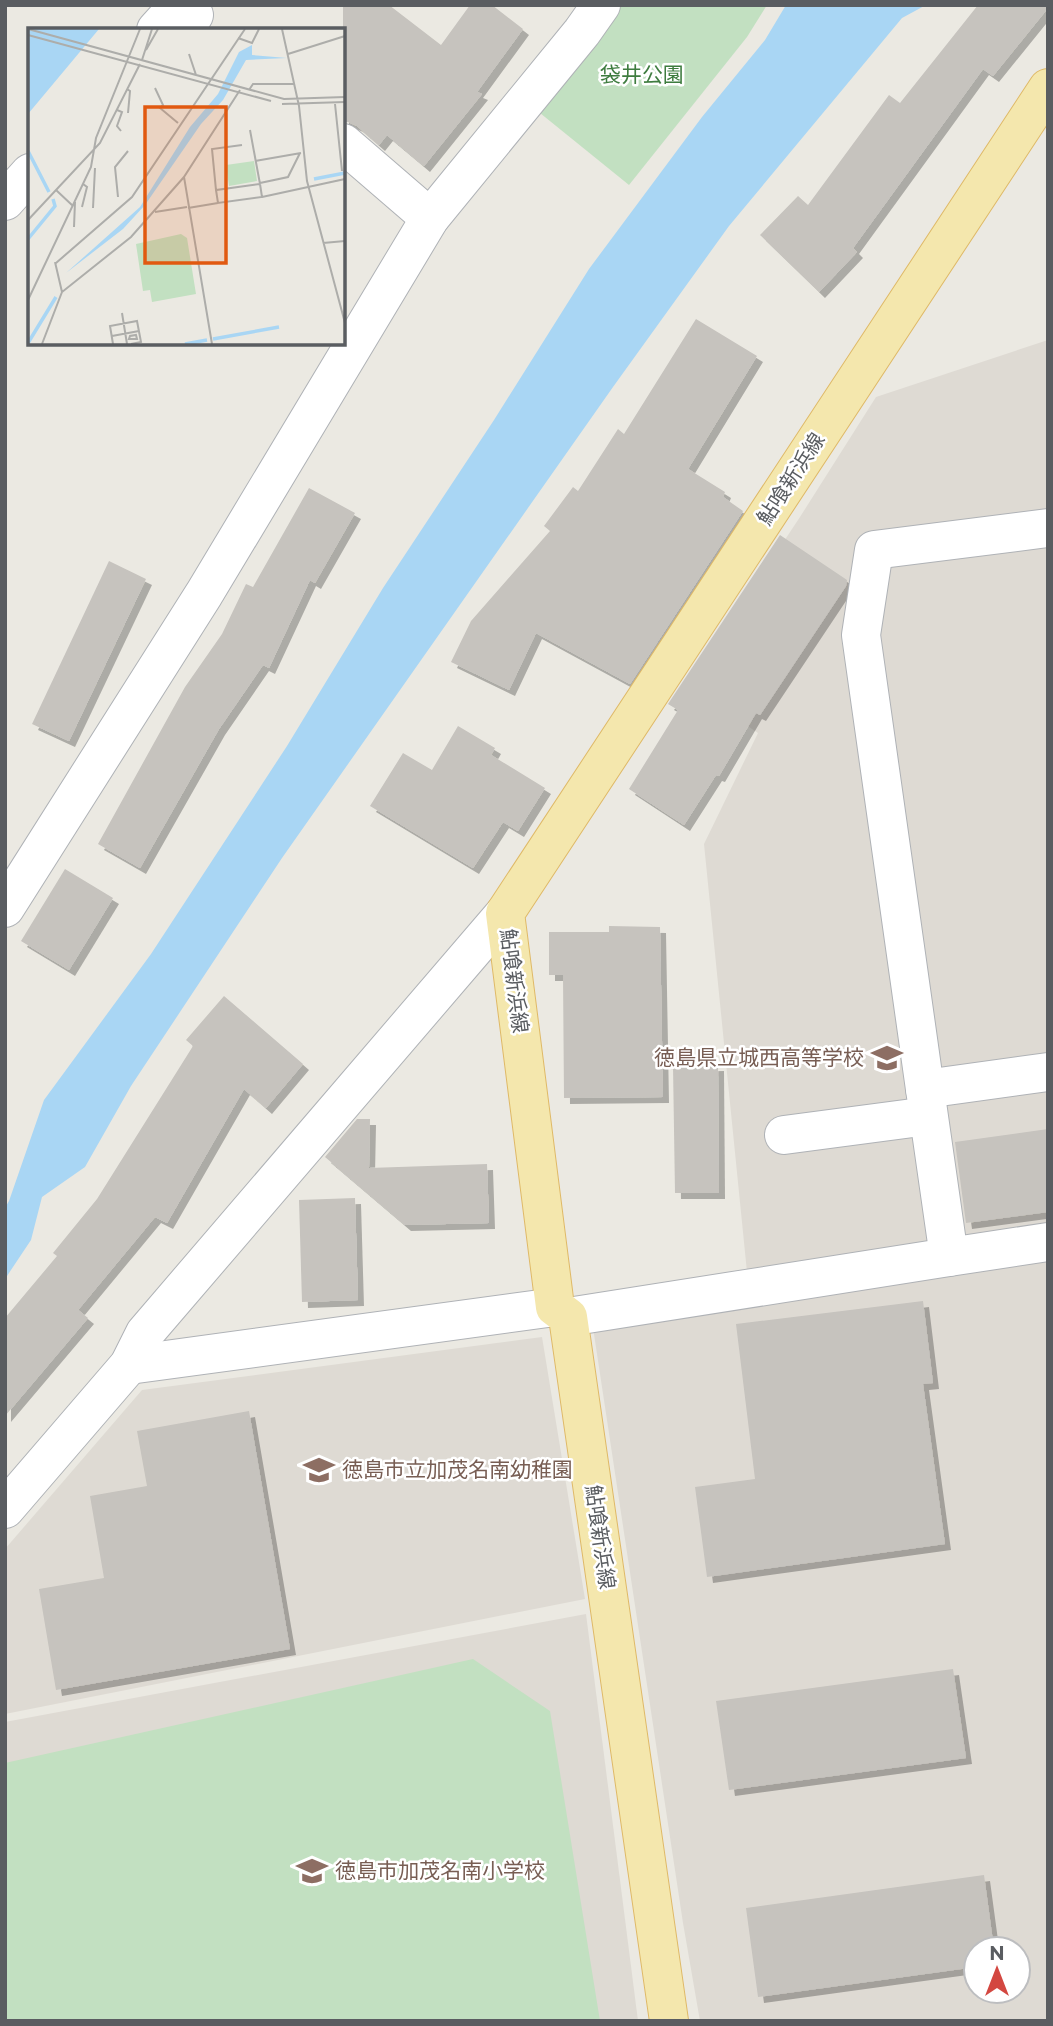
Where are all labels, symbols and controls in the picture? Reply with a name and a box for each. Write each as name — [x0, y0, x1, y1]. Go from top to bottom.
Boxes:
inset map — [28, 28, 345, 345]
park label: 袋井公園 — [600, 62, 684, 87]
street label: 鮎喰新浜線 — [752, 428, 830, 530]
street label: 鮎喰新浜線 — [496, 927, 533, 1035]
school or university icon: 徳島県立城西高等学校 — [870, 1041, 904, 1075]
place label: 徳島県立城西高等学校 — [654, 1045, 864, 1070]
school or university icon: 徳島市立加茂名南幼稚園 — [302, 1453, 336, 1487]
place label: 徳島市立加茂名南幼稚園 — [342, 1457, 573, 1482]
street label: 鮎喰新浜線 — [581, 1483, 620, 1591]
school or university icon: 徳島市加茂名南小学校 — [295, 1854, 329, 1888]
place label: 徳島市加茂名南小学校 — [335, 1858, 545, 1883]
north arrow — [962, 1935, 1032, 2005]
text: N — [989, 1942, 1005, 1965]

